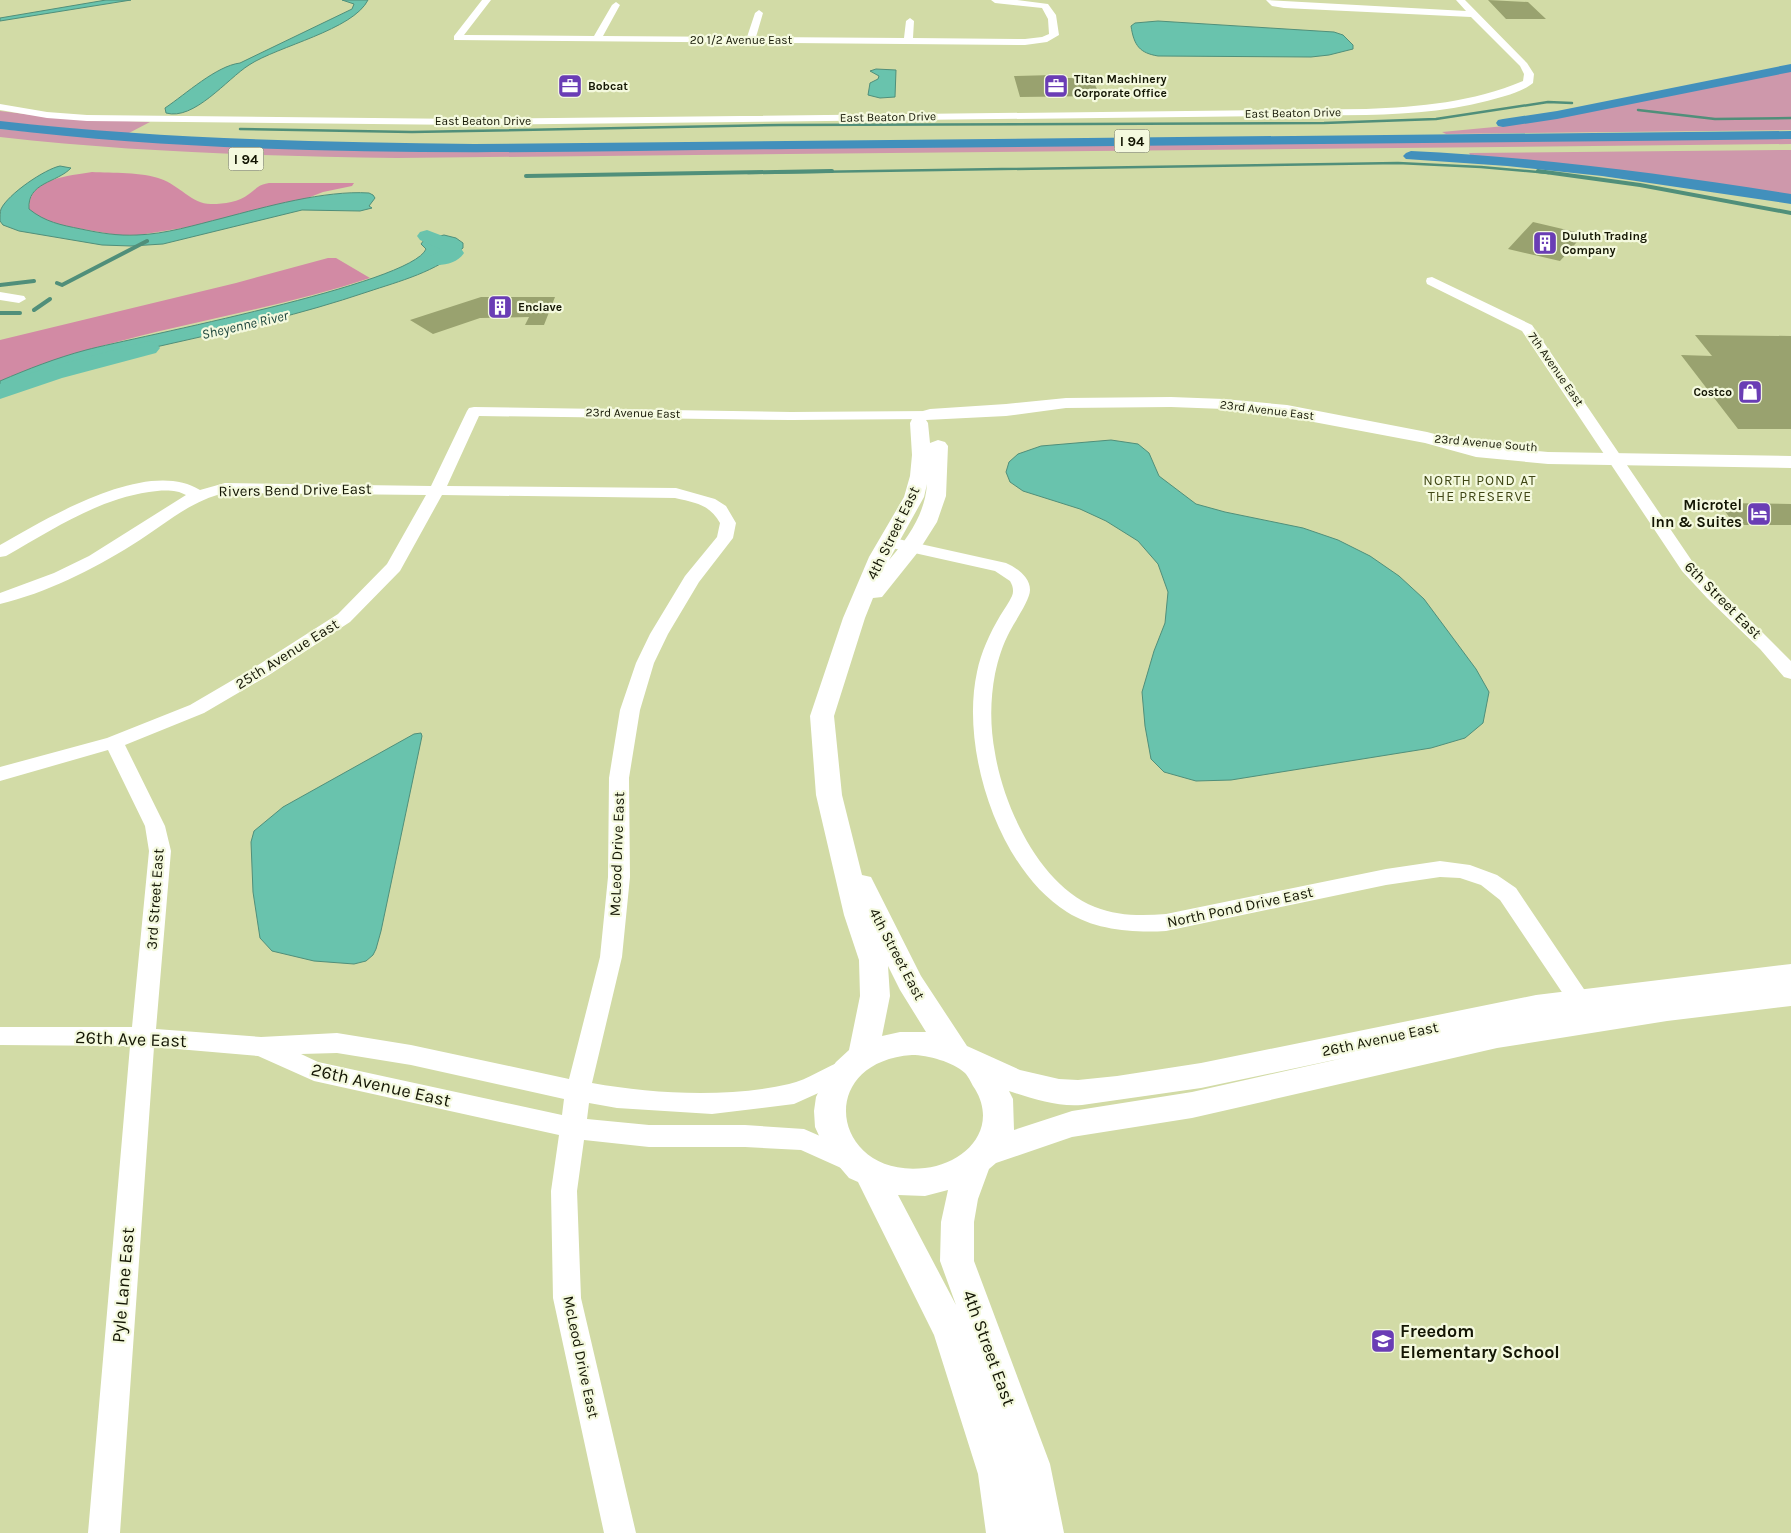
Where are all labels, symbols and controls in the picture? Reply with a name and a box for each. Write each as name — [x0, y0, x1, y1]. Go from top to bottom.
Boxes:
street label: 20 1/2 Avenue East — [690, 33, 793, 47]
place label: Titan Machinery Corporate Office — [1074, 72, 1167, 100]
office icon: Bobcat — [557, 73, 583, 99]
office icon: Titan Machinery Corporate Office — [1043, 73, 1069, 99]
place label: Bobcat — [588, 79, 628, 93]
street label: East Beaton Drive — [1245, 105, 1341, 121]
street label: East Beaton Drive — [840, 109, 936, 125]
street label: East Beaton Drive — [435, 114, 531, 128]
road number: I 94 — [1114, 130, 1150, 152]
road number: I 94 — [228, 148, 264, 170]
place label: Duluth Trading Company — [1562, 229, 1647, 257]
building icon: Duluth Trading Company — [1532, 230, 1558, 256]
building icon: Enclave — [487, 294, 513, 320]
place label: Enclave — [518, 300, 562, 314]
water label: Sheyenne River — [200, 307, 291, 343]
street label: 7th Avenue East — [1525, 329, 1587, 409]
shop icon: Costco — [1737, 379, 1763, 405]
place label: Costco — [1693, 385, 1732, 399]
street label: 23rd Avenue East — [1219, 397, 1315, 423]
street label: 23rd Avenue East — [585, 405, 681, 421]
street label: 23rd Avenue South — [1434, 432, 1538, 454]
district label: NORTH POND AT THE PRESERVE — [1423, 472, 1537, 505]
street label: Rivers Bend Drive East — [218, 480, 372, 500]
street label: 4th Street East — [863, 483, 924, 583]
place label: Microtel Inn & Suites — [1651, 496, 1742, 531]
hotel icon: Microtel Inn & Suites — [1746, 501, 1772, 527]
street label: 6th Street East — [1681, 558, 1766, 643]
street label: 25th Avenue East — [232, 615, 342, 693]
street label: McLeod Drive East — [606, 791, 628, 917]
street label: 3rd Street East — [142, 847, 168, 950]
street label: North Pond Drive East — [1165, 883, 1315, 931]
street label: 4th Street East — [865, 905, 929, 1003]
street label: 26th Avenue East — [1320, 1018, 1440, 1060]
street label: 26th Ave East — [75, 1026, 187, 1052]
street label: 26th Avenue East — [309, 1058, 453, 1112]
street label: Pyle Lane East — [107, 1226, 139, 1344]
street label: 4th Street East — [958, 1287, 1020, 1409]
street label: McLeod Drive East — [559, 1294, 603, 1420]
place label: Freedom Elementary School — [1400, 1320, 1560, 1363]
school or university icon: Freedom Elementary School — [1370, 1328, 1396, 1354]

